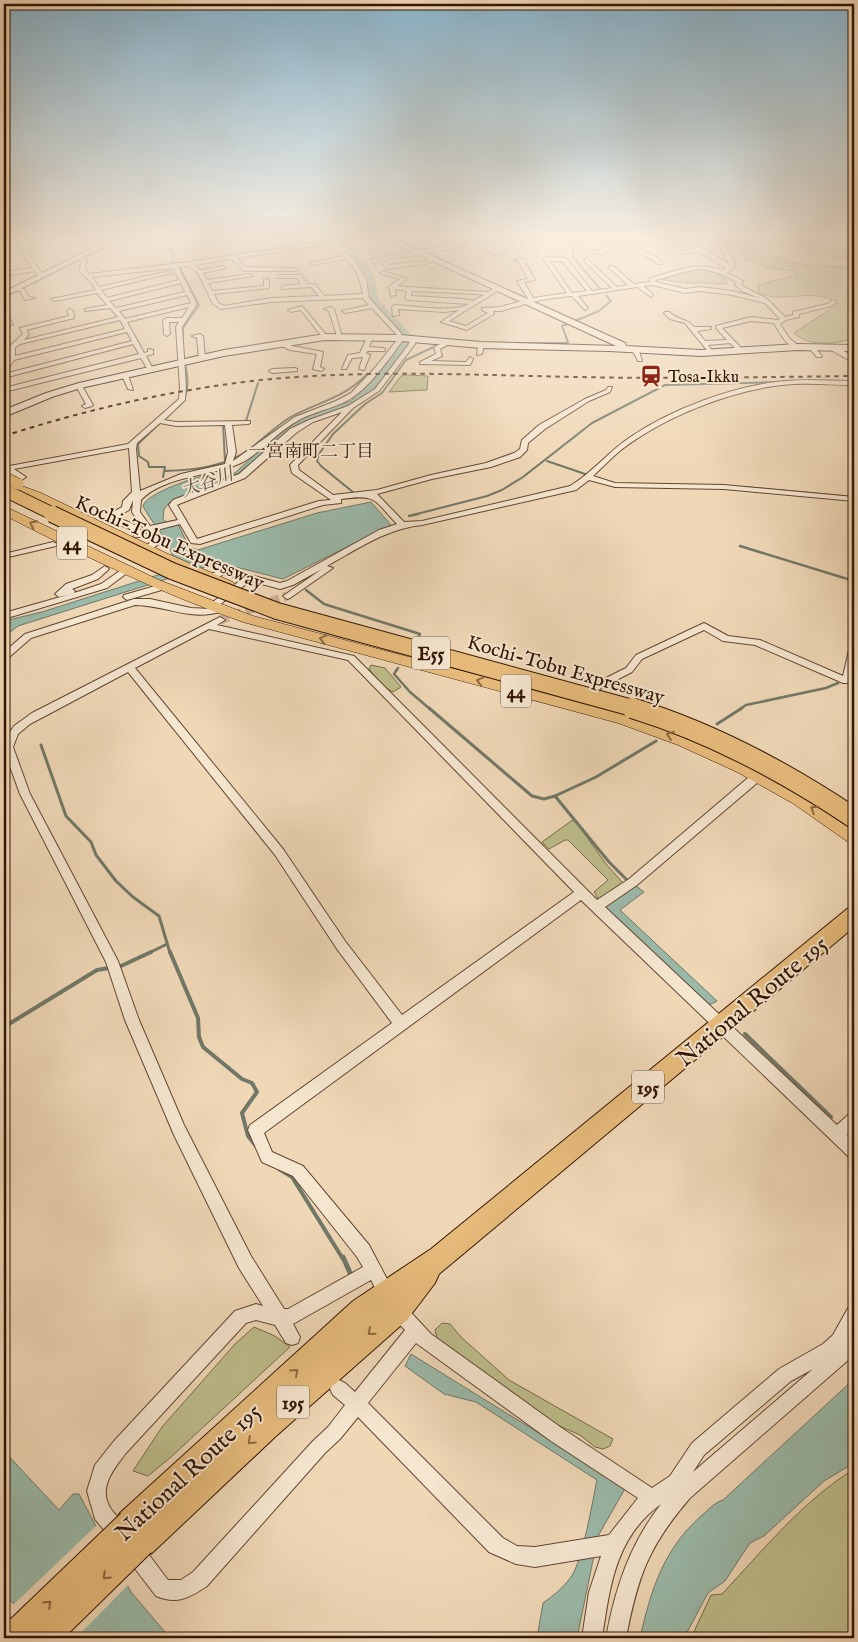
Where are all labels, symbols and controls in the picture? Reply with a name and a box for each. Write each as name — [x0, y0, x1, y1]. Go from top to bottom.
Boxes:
station icon: Tosa-Ikku — [638, 363, 664, 389]
place label: Tosa-Ikku — [668, 368, 739, 388]
district label: 一宮南町二丁目 — [248, 441, 374, 464]
water label: 大谷川 — [178, 463, 239, 503]
street label: Kochi-Tobu Expressway — [71, 490, 268, 596]
one-way arrow — [29, 520, 38, 530]
road number: 44 — [57, 526, 87, 560]
street label: Kochi-Tobu Expressway — [464, 630, 667, 711]
one-way arrow — [319, 634, 327, 645]
road number: E55 — [412, 636, 450, 670]
road number: 44 — [501, 674, 531, 708]
one-way arrow — [476, 677, 484, 687]
one-way arrow — [666, 731, 675, 741]
one-way arrow — [811, 806, 820, 815]
street label: National Route 195 — [671, 929, 835, 1075]
road number: 195 — [632, 1070, 664, 1104]
one-way arrow — [368, 1326, 377, 1335]
one-way arrow — [290, 1369, 299, 1378]
road number: 195 — [277, 1385, 309, 1418]
street label: National Route 195 — [109, 1397, 269, 1549]
one-way arrow — [247, 1435, 256, 1444]
one-way arrow — [103, 1570, 112, 1579]
one-way arrow — [42, 1601, 51, 1610]

